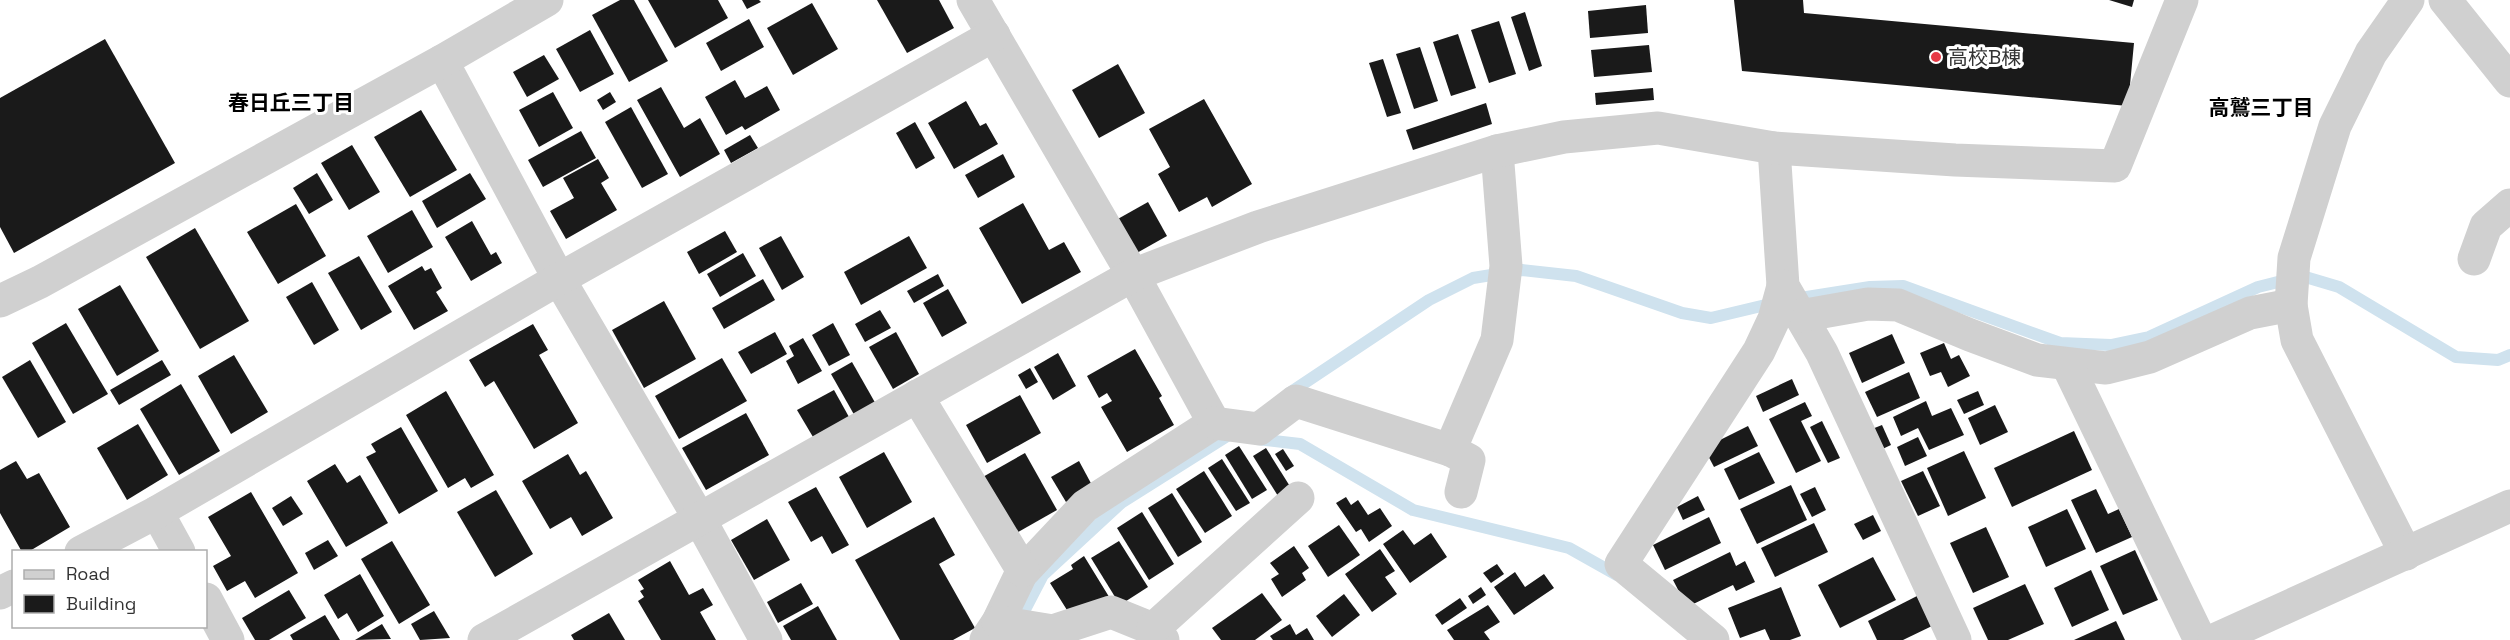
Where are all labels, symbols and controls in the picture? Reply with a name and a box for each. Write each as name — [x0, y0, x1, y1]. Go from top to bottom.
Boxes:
place label: 高校B棟 — [1948, 44, 2021, 70]
marker: 高校B棟 — [1929, 50, 1943, 64]
district label: 春日丘三丁目 — [228, 89, 354, 116]
district label: 高鷲三丁目 — [2209, 94, 2314, 121]
legend — [12, 550, 207, 628]
text: Road — [66, 562, 110, 585]
text: Building — [66, 592, 136, 615]

